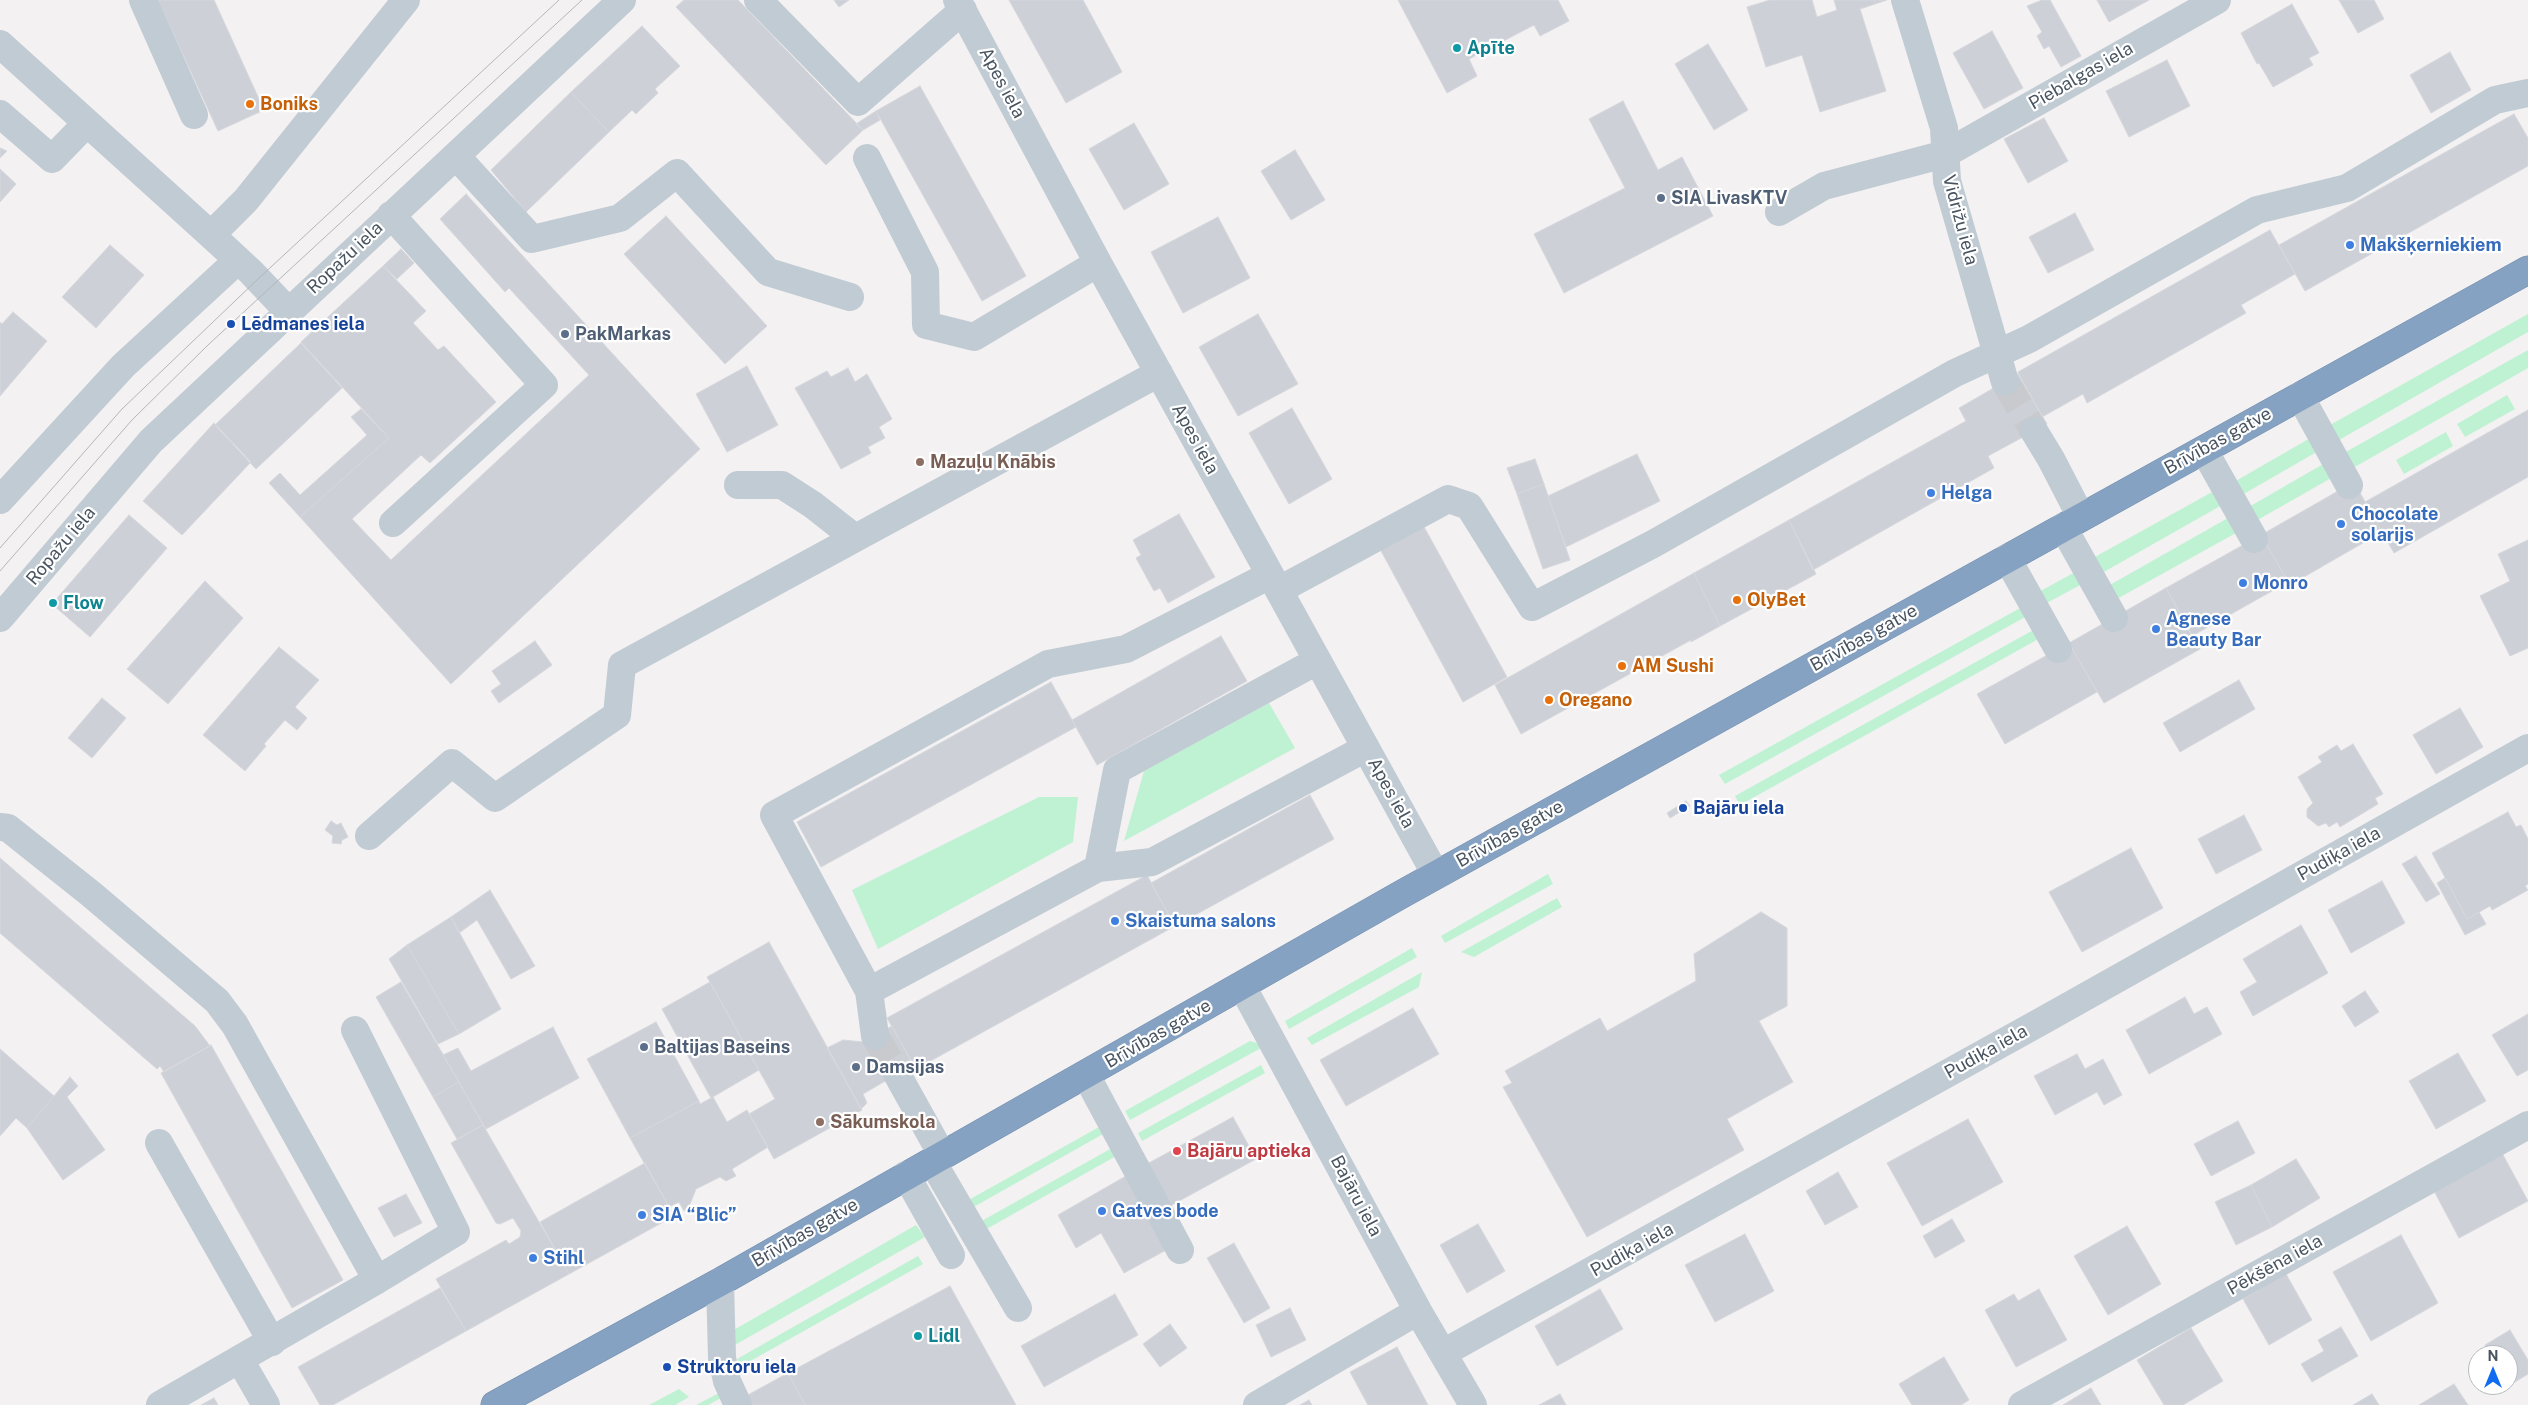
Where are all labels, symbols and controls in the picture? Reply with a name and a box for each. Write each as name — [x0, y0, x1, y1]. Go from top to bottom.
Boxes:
place label: Apīte — [1467, 37, 1515, 59]
street label: Piebalgas iela — [2025, 37, 2137, 115]
marker: Apīte — [1451, 42, 1463, 54]
street label: Apes iela — [974, 44, 1030, 122]
place label: Boniks — [260, 93, 318, 115]
marker: Boniks — [244, 98, 256, 110]
street label: Vidrižu iela — [1938, 173, 1982, 267]
place label: SIA LivasKTV — [1671, 187, 1787, 209]
marker: SIA LivasKTV — [1655, 192, 1667, 204]
street label: Ropažu iela — [303, 217, 387, 299]
place label: Makšķerniekiem — [2360, 234, 2502, 256]
marker: Makšķerniekiem — [2344, 239, 2356, 251]
place label: Lēdmanes iela — [241, 313, 365, 335]
marker: Lēdmanes iela — [225, 318, 237, 330]
place label: PakMarkas — [575, 323, 671, 345]
marker: PakMarkas — [559, 328, 571, 340]
street label: Apes iela — [1167, 400, 1223, 478]
street label: Brīvības gatve — [2161, 403, 2275, 479]
place label: Mazuļu Knābis — [930, 451, 1056, 473]
marker: Mazuļu Knābis — [914, 456, 926, 468]
place label: Helga — [1941, 482, 1992, 504]
marker: Helga — [1925, 487, 1937, 499]
street label: Ropažu iela — [22, 502, 100, 590]
place label: Chocolate solarijs — [2351, 503, 2438, 546]
marker: Chocolate solarijs — [2335, 518, 2347, 530]
place label: Monro — [2253, 572, 2308, 594]
marker: Monro — [2237, 577, 2249, 589]
place label: OlyBet — [1747, 589, 1806, 611]
place label: Flow — [63, 592, 104, 614]
marker: OlyBet — [1731, 594, 1743, 606]
marker: Flow — [47, 597, 59, 609]
street label: Brīvības gatve — [1807, 600, 1921, 676]
place label: Agnese Beauty Bar — [2166, 608, 2261, 650]
marker: Agnese Beauty Bar — [2150, 623, 2162, 635]
place label: AM Sushi — [1632, 655, 1714, 677]
marker: AM Sushi — [1616, 660, 1628, 672]
place label: Oregano — [1559, 689, 1632, 711]
marker: Oregano — [1543, 694, 1555, 706]
street label: Apes iela — [1363, 754, 1419, 832]
street label: Brīvības gatve — [1453, 796, 1567, 872]
place label: Bajāru iela — [1693, 797, 1784, 819]
marker: Bajāru iela — [1677, 802, 1689, 814]
street label: Pudiķa iela — [2294, 822, 2384, 886]
place label: Skaistuma salons — [1125, 910, 1276, 932]
marker: Skaistuma salons — [1109, 915, 1121, 927]
street label: Brīvības gatve — [1101, 995, 1215, 1073]
street label: Pudiķa iela — [1941, 1020, 2031, 1084]
place label: Baltijas Baseins — [654, 1036, 790, 1058]
marker: Baltijas Baseins — [638, 1041, 650, 1053]
place label: Damsijas — [866, 1056, 944, 1078]
marker: Damsijas — [850, 1061, 862, 1073]
place label: Sākumskola — [830, 1111, 935, 1133]
marker: Sākumskola — [814, 1116, 826, 1128]
place label: Bajāru aptieka — [1187, 1140, 1311, 1162]
marker: Bajāru aptieka — [1171, 1145, 1183, 1157]
street label: Bajāru iela — [1326, 1152, 1386, 1240]
street label: Brīvības gatve — [748, 1194, 862, 1272]
place label: Gatves bode — [1112, 1200, 1219, 1222]
place label: SIA “Blic” — [652, 1204, 736, 1226]
marker: Gatves bode — [1096, 1205, 1108, 1217]
marker: SIA “Blic” — [636, 1209, 648, 1221]
street label: Pudiķa iela — [1587, 1218, 1677, 1282]
street label: Pēkšēna iela — [2224, 1230, 2326, 1300]
place label: Stihl — [543, 1247, 584, 1269]
marker: Stihl — [527, 1252, 539, 1264]
place label: Lidl — [928, 1325, 960, 1347]
marker: Lidl — [912, 1330, 924, 1342]
north arrow — [2468, 1345, 2518, 1395]
text: N — [2488, 1348, 2498, 1364]
place label: Struktoru iela — [677, 1356, 796, 1378]
marker: Struktoru iela — [661, 1361, 673, 1373]

